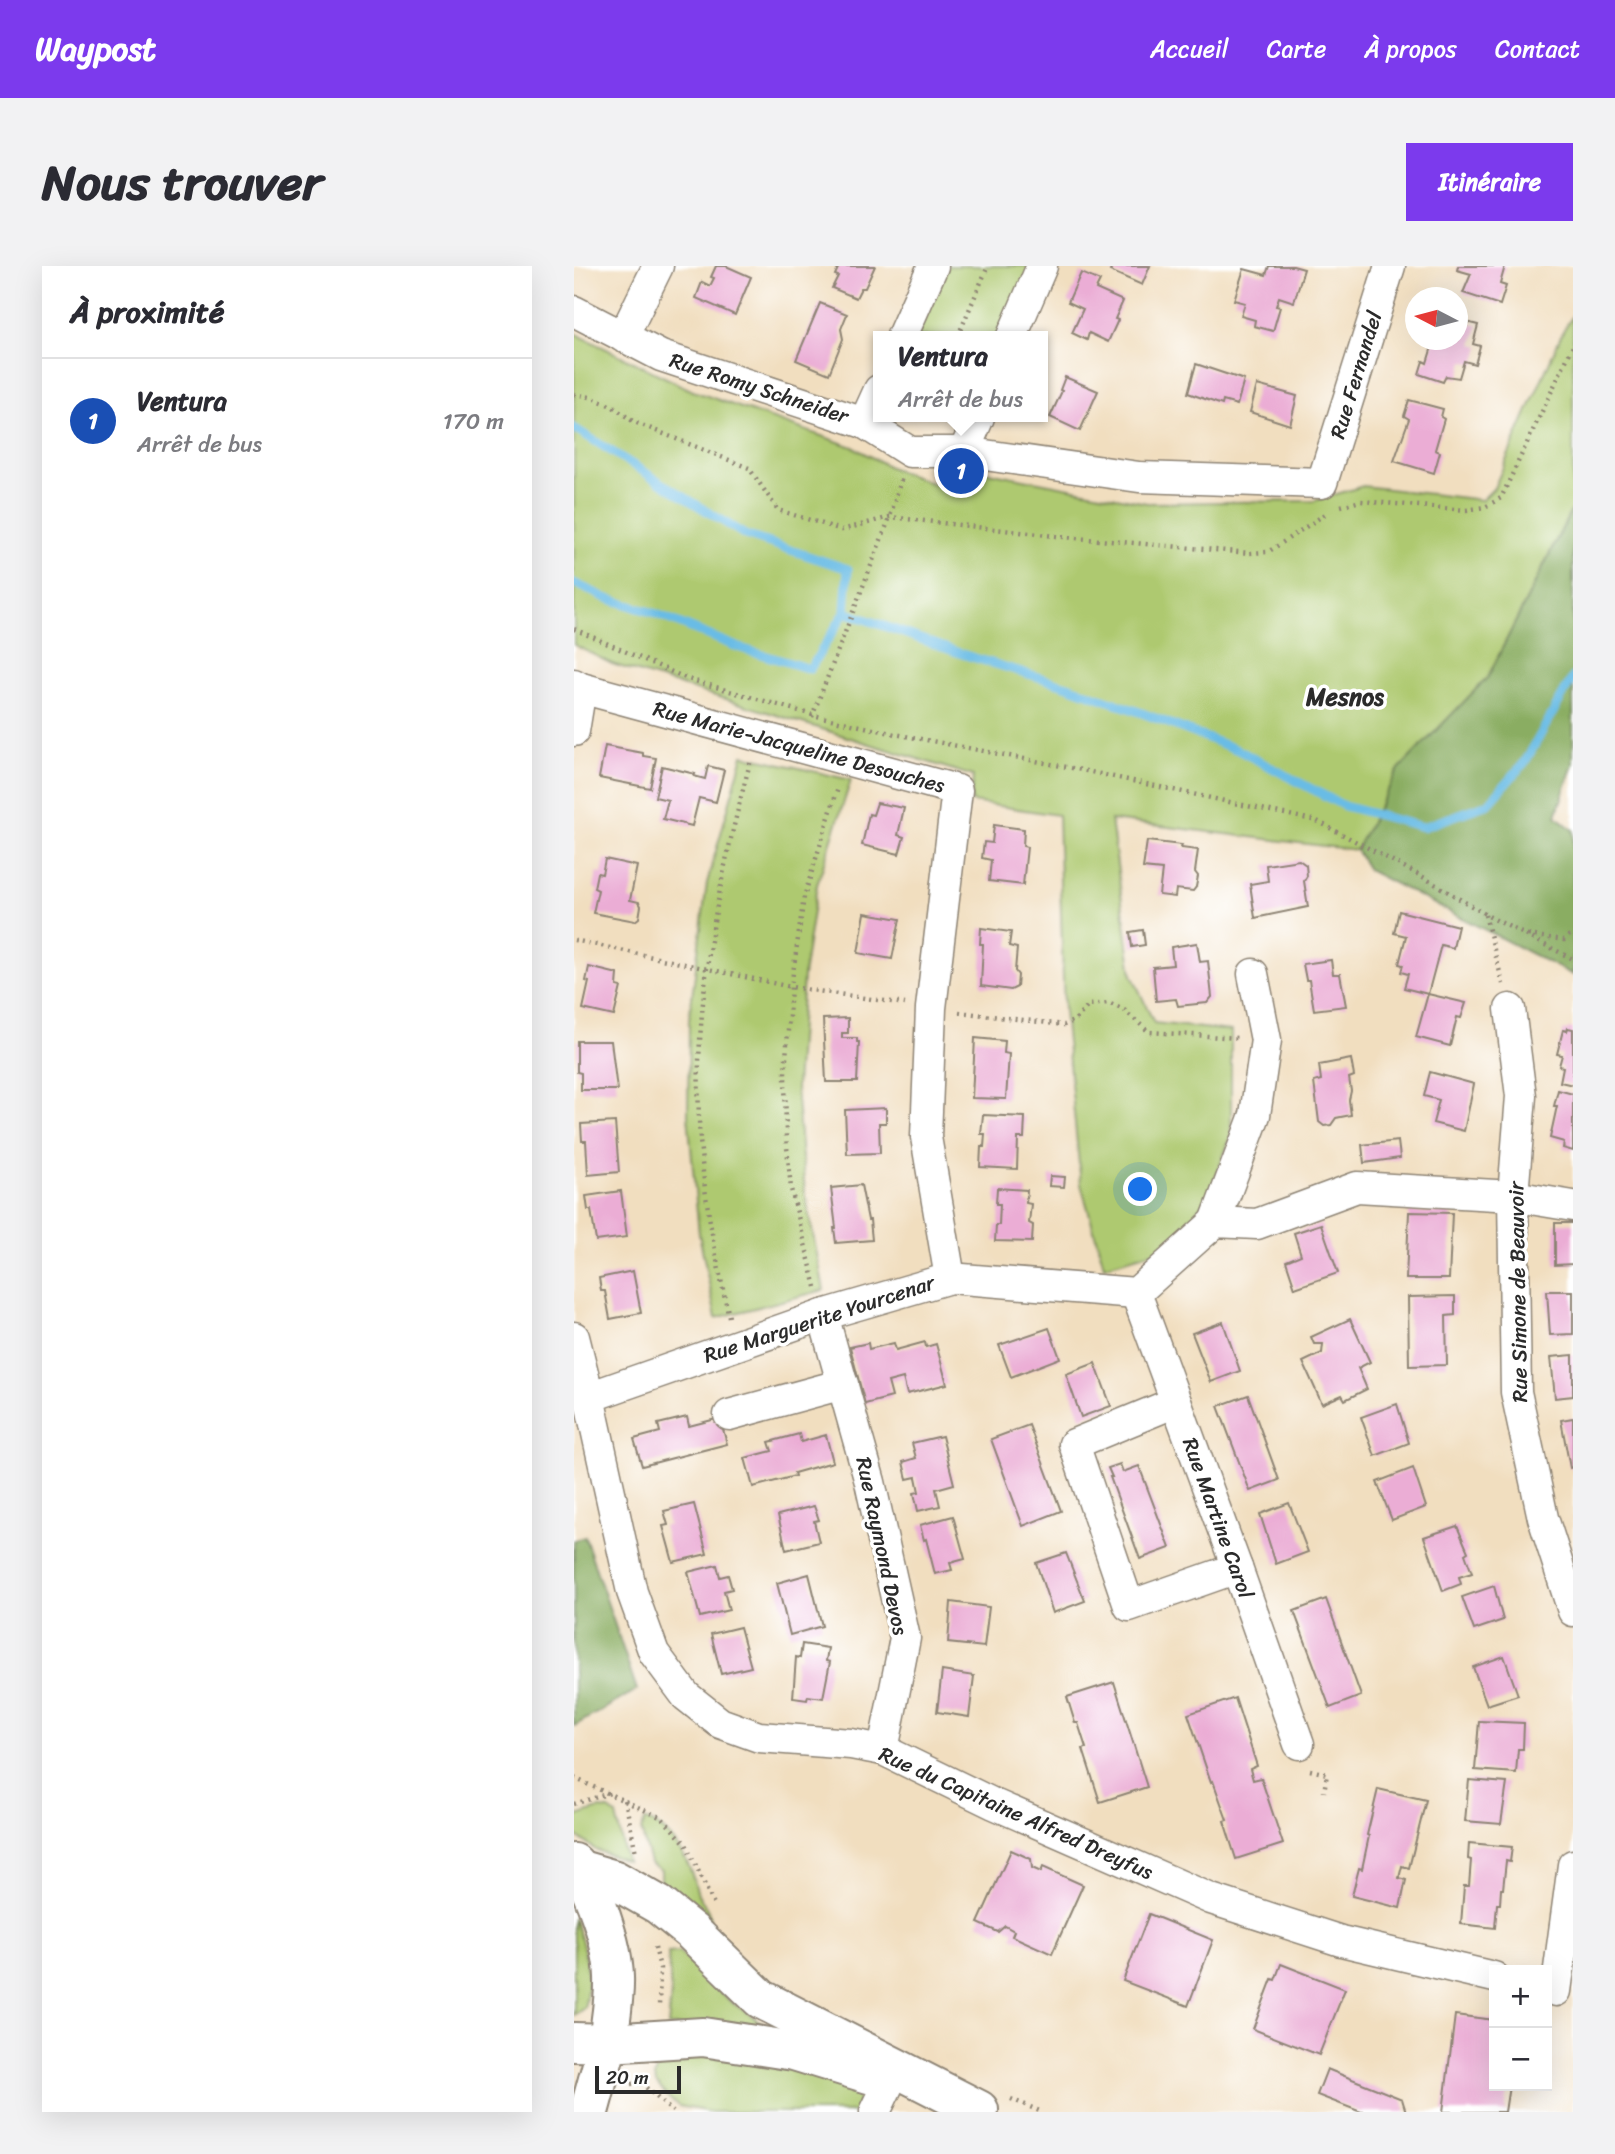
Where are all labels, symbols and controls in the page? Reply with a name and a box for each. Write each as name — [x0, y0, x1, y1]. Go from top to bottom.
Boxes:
text: Waypost — [35, 20, 156, 78]
text: Accueil — [1150, 28, 1229, 70]
text: Carte — [1267, 28, 1326, 70]
text: À propos — [1364, 28, 1457, 70]
text: Contact — [1495, 28, 1580, 70]
text: Nous trouver — [42, 139, 322, 226]
button: Itinéraire — [1406, 143, 1573, 221]
text: À proximité — [70, 285, 224, 339]
north arrow — [1405, 287, 1468, 350]
street label: Rue Fernandel — [1319, 306, 1394, 443]
popup — [873, 331, 1048, 422]
text: Ventura — [898, 333, 988, 379]
street label: Rue Romy Schneider — [665, 341, 855, 435]
text: Ventura — [137, 378, 227, 424]
text: Arrêt de bus — [898, 379, 1023, 420]
text: 1 — [88, 401, 98, 442]
text: 170 m — [443, 401, 504, 442]
text: Arrêt de bus — [137, 424, 262, 465]
pin: 1 — [938, 445, 984, 497]
district label: Mesnos — [1305, 676, 1385, 718]
street label: Rue Marie-Jacqueline Desouches — [649, 690, 950, 804]
your location — [1123, 1172, 1157, 1206]
street label: Rue Simone de Beauvoir — [1497, 1180, 1539, 1403]
street label: Rue Marguerite Yourcenar — [698, 1263, 941, 1374]
street label: Rue Martine Carol — [1171, 1432, 1265, 1605]
street label: Rue Raymond Devos — [845, 1453, 920, 1639]
street label: Rue du Capitaine Alfred Dreyfus — [873, 1735, 1160, 1891]
map controls — [1489, 1965, 1552, 2091]
button: + — [1489, 1965, 1552, 2028]
button: − — [1489, 2028, 1552, 2091]
text: 20 m — [606, 2061, 649, 2094]
scale bar — [595, 2063, 681, 2095]

